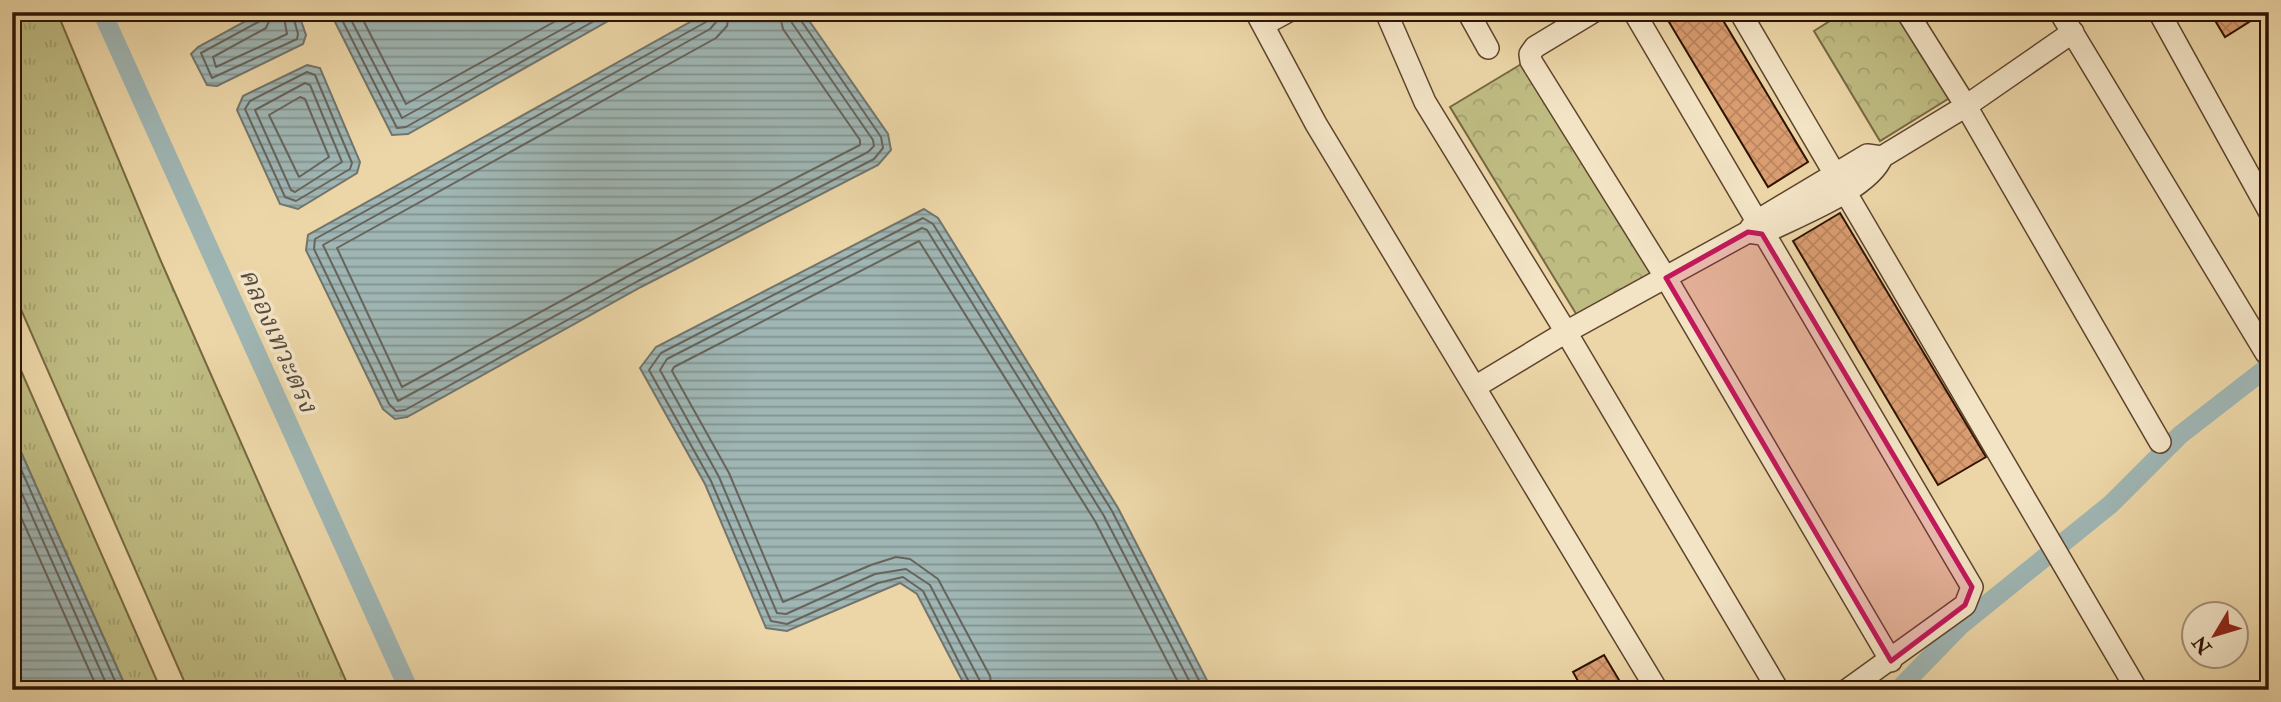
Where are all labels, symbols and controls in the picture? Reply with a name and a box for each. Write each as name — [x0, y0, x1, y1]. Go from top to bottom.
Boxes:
water label: คลองเทวะตรง — [232, 263, 325, 418]
north arrow — [2180, 600, 2250, 670]
text: N — [2187, 630, 2218, 660]

